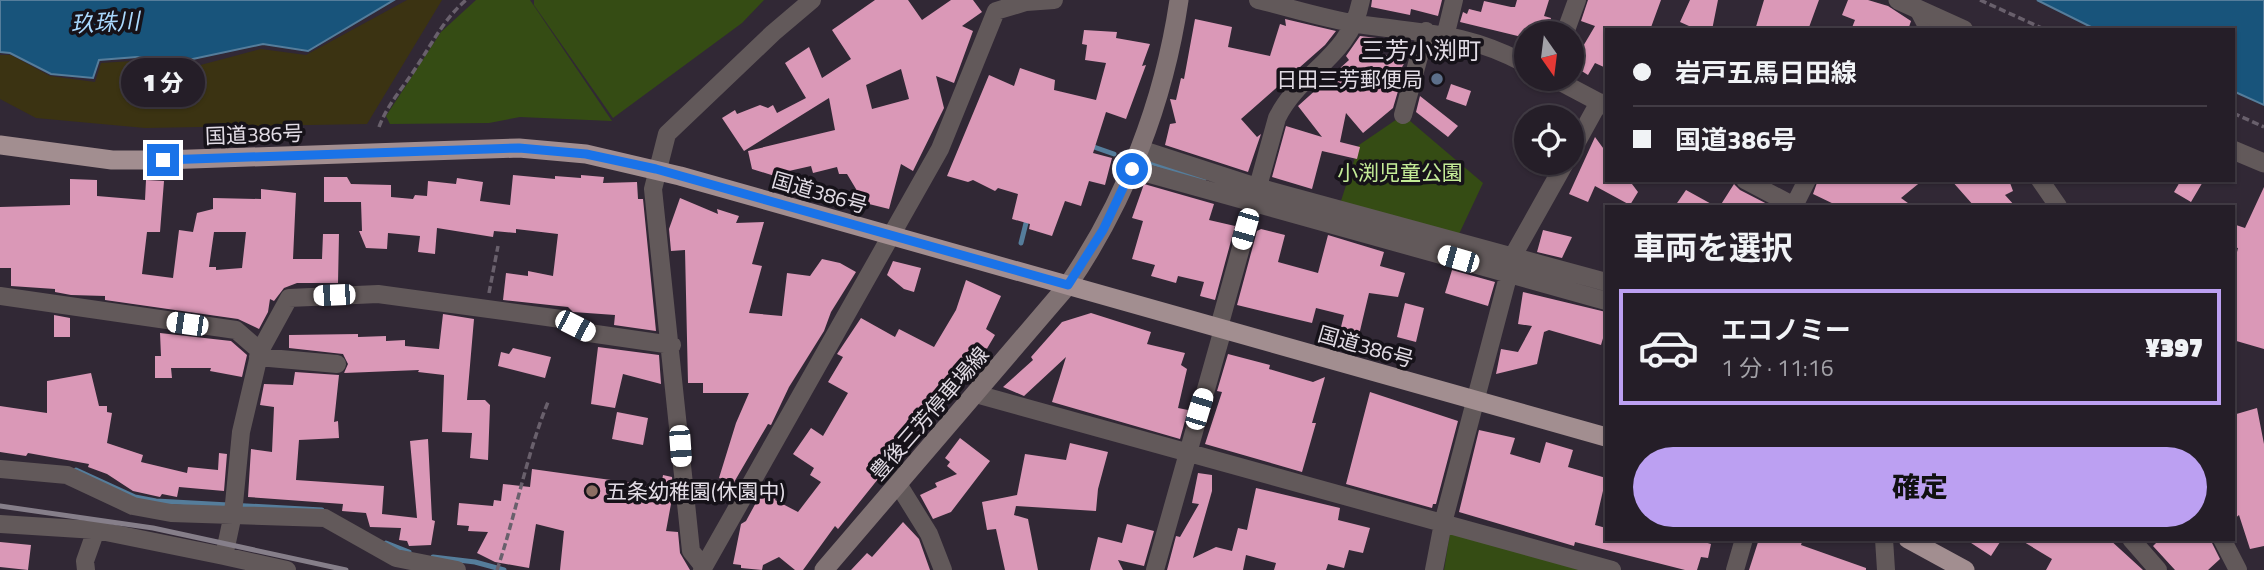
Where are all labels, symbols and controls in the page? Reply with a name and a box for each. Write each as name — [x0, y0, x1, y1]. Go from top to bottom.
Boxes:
water label: 玖珠川 — [70, 3, 143, 41]
north arrow — [1514, 21, 1584, 91]
map controls — [1514, 21, 1584, 175]
district label: 三芳小渕町 — [1361, 32, 1481, 68]
text: 岩戸五馬日田線 — [1675, 53, 1857, 92]
callout: 1 分 — [121, 58, 205, 108]
place label: 日田三芳郵便局 — [1276, 63, 1423, 95]
text: 1 分 — [143, 65, 183, 100]
marker: 日田三芳郵便局 — [1429, 71, 1445, 87]
button: locate — [1514, 105, 1584, 175]
street label: 国道386号 — [204, 116, 304, 152]
text: 国道386号 — [1675, 120, 1797, 159]
route end — [147, 144, 179, 176]
route start — [1116, 153, 1148, 185]
park label: 小渕児童公園 — [1337, 156, 1463, 188]
street label: 国道386号 — [768, 163, 872, 221]
car — [1230, 206, 1261, 252]
text: 車両を選択 — [1633, 223, 1793, 271]
car — [1435, 243, 1482, 275]
car — [313, 284, 356, 306]
car — [552, 307, 599, 345]
text: エコノミー — [1721, 310, 1851, 349]
car — [165, 311, 210, 337]
icon: car — [1637, 316, 1700, 379]
street label: 国道386号 — [1314, 317, 1418, 375]
text: ¥397 — [2145, 328, 2203, 367]
street label: 豊後三芳停車場線 — [862, 339, 996, 487]
text: 1 分 · 11:16 — [1721, 350, 1834, 385]
car — [1183, 386, 1216, 432]
car — [669, 424, 692, 468]
button: 確定 — [1633, 447, 2207, 527]
place label: 五条幼稚園(休園中) — [606, 475, 785, 507]
marker: 五条幼稚園(休園中) — [584, 483, 600, 499]

